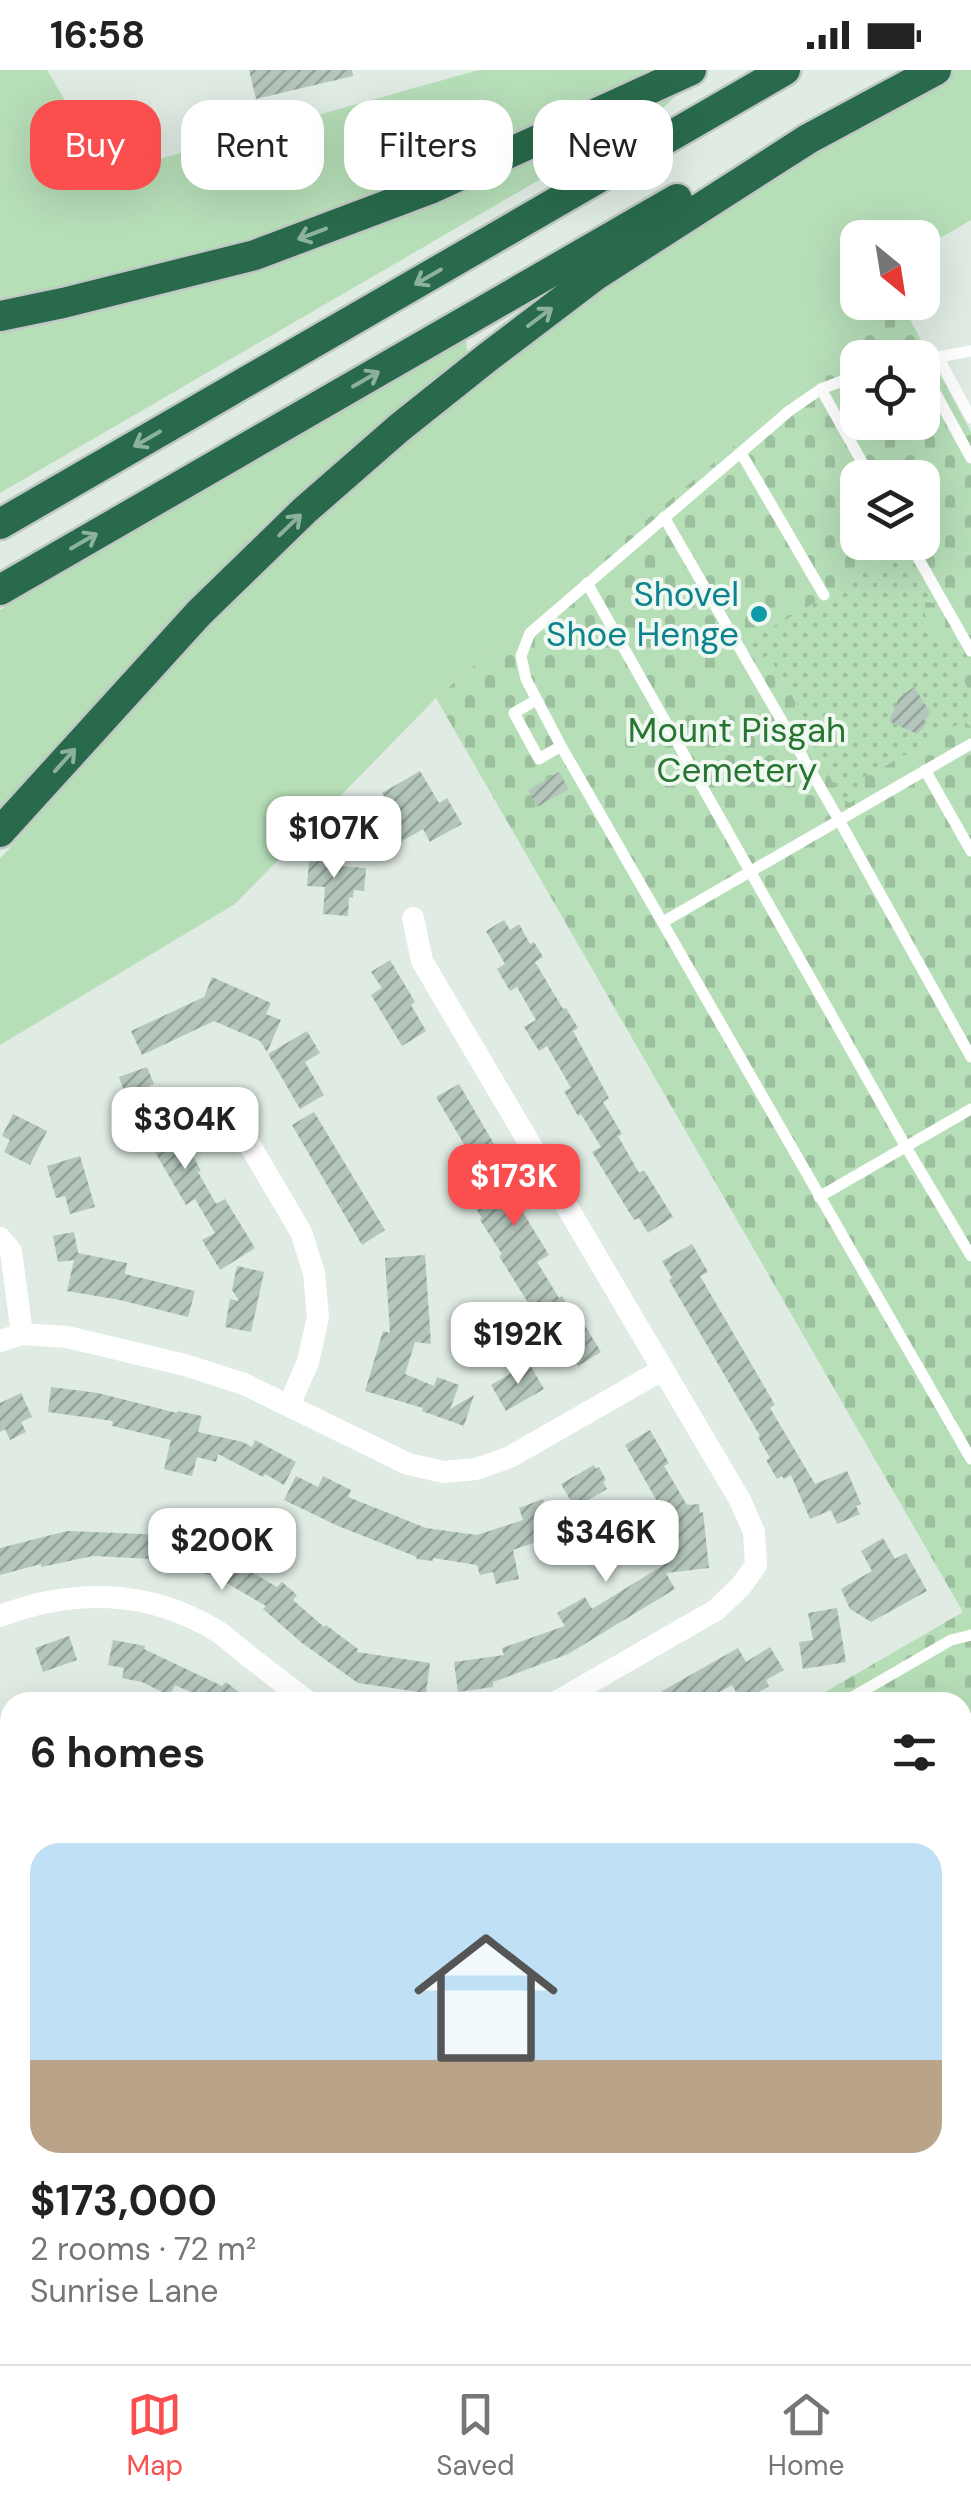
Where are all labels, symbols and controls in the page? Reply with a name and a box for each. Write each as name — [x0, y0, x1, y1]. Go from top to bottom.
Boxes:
text: 16:58 — [50, 10, 145, 60]
chip: Buy — [30, 100, 161, 190]
chip: Rent — [181, 100, 324, 190]
chip: Filters — [344, 100, 513, 190]
chip: New — [533, 100, 673, 190]
north arrow — [840, 220, 940, 320]
map controls — [840, 220, 940, 560]
one-way arrow — [298, 226, 328, 244]
one-way arrow — [414, 267, 444, 287]
one-way arrow — [526, 307, 553, 328]
button: locate — [840, 340, 940, 440]
one-way arrow — [351, 369, 380, 389]
one-way arrow — [133, 429, 162, 449]
button: layers — [840, 460, 940, 560]
one-way arrow — [277, 513, 301, 537]
one-way arrow — [69, 531, 99, 551]
place label: Shovel Shoe Henge — [546, 571, 739, 657]
marker: Shovel Shoe Henge — [748, 603, 770, 625]
park label: Mount Pisgah Cemetery — [628, 707, 846, 793]
one-way arrow — [54, 748, 77, 773]
pin: $107K — [264, 796, 404, 881]
text: $107K — [288, 807, 380, 849]
pin: $304K — [115, 1087, 255, 1172]
text: $304K — [134, 1098, 236, 1140]
pin: $173K — [444, 1144, 584, 1229]
text: $173K — [470, 1155, 558, 1197]
pin: $192K — [448, 1302, 588, 1387]
text: $192K — [473, 1313, 563, 1355]
pin: $346K — [536, 1500, 676, 1585]
pin: $200K — [152, 1508, 292, 1593]
text: $346K — [556, 1511, 656, 1553]
text: $200K — [170, 1519, 274, 1561]
text: 6 homes — [30, 1725, 205, 1780]
icon: filters — [887, 1725, 942, 1780]
icon: home — [396, 1908, 576, 2088]
text: $173,000 — [30, 2173, 217, 2228]
text: 2 rooms · 72 m² — [30, 2228, 256, 2270]
text: Sunrise Lane — [30, 2270, 218, 2312]
tab: Map — [127, 2387, 183, 2484]
tab: Saved — [436, 2387, 515, 2484]
tab: Home — [768, 2387, 844, 2484]

